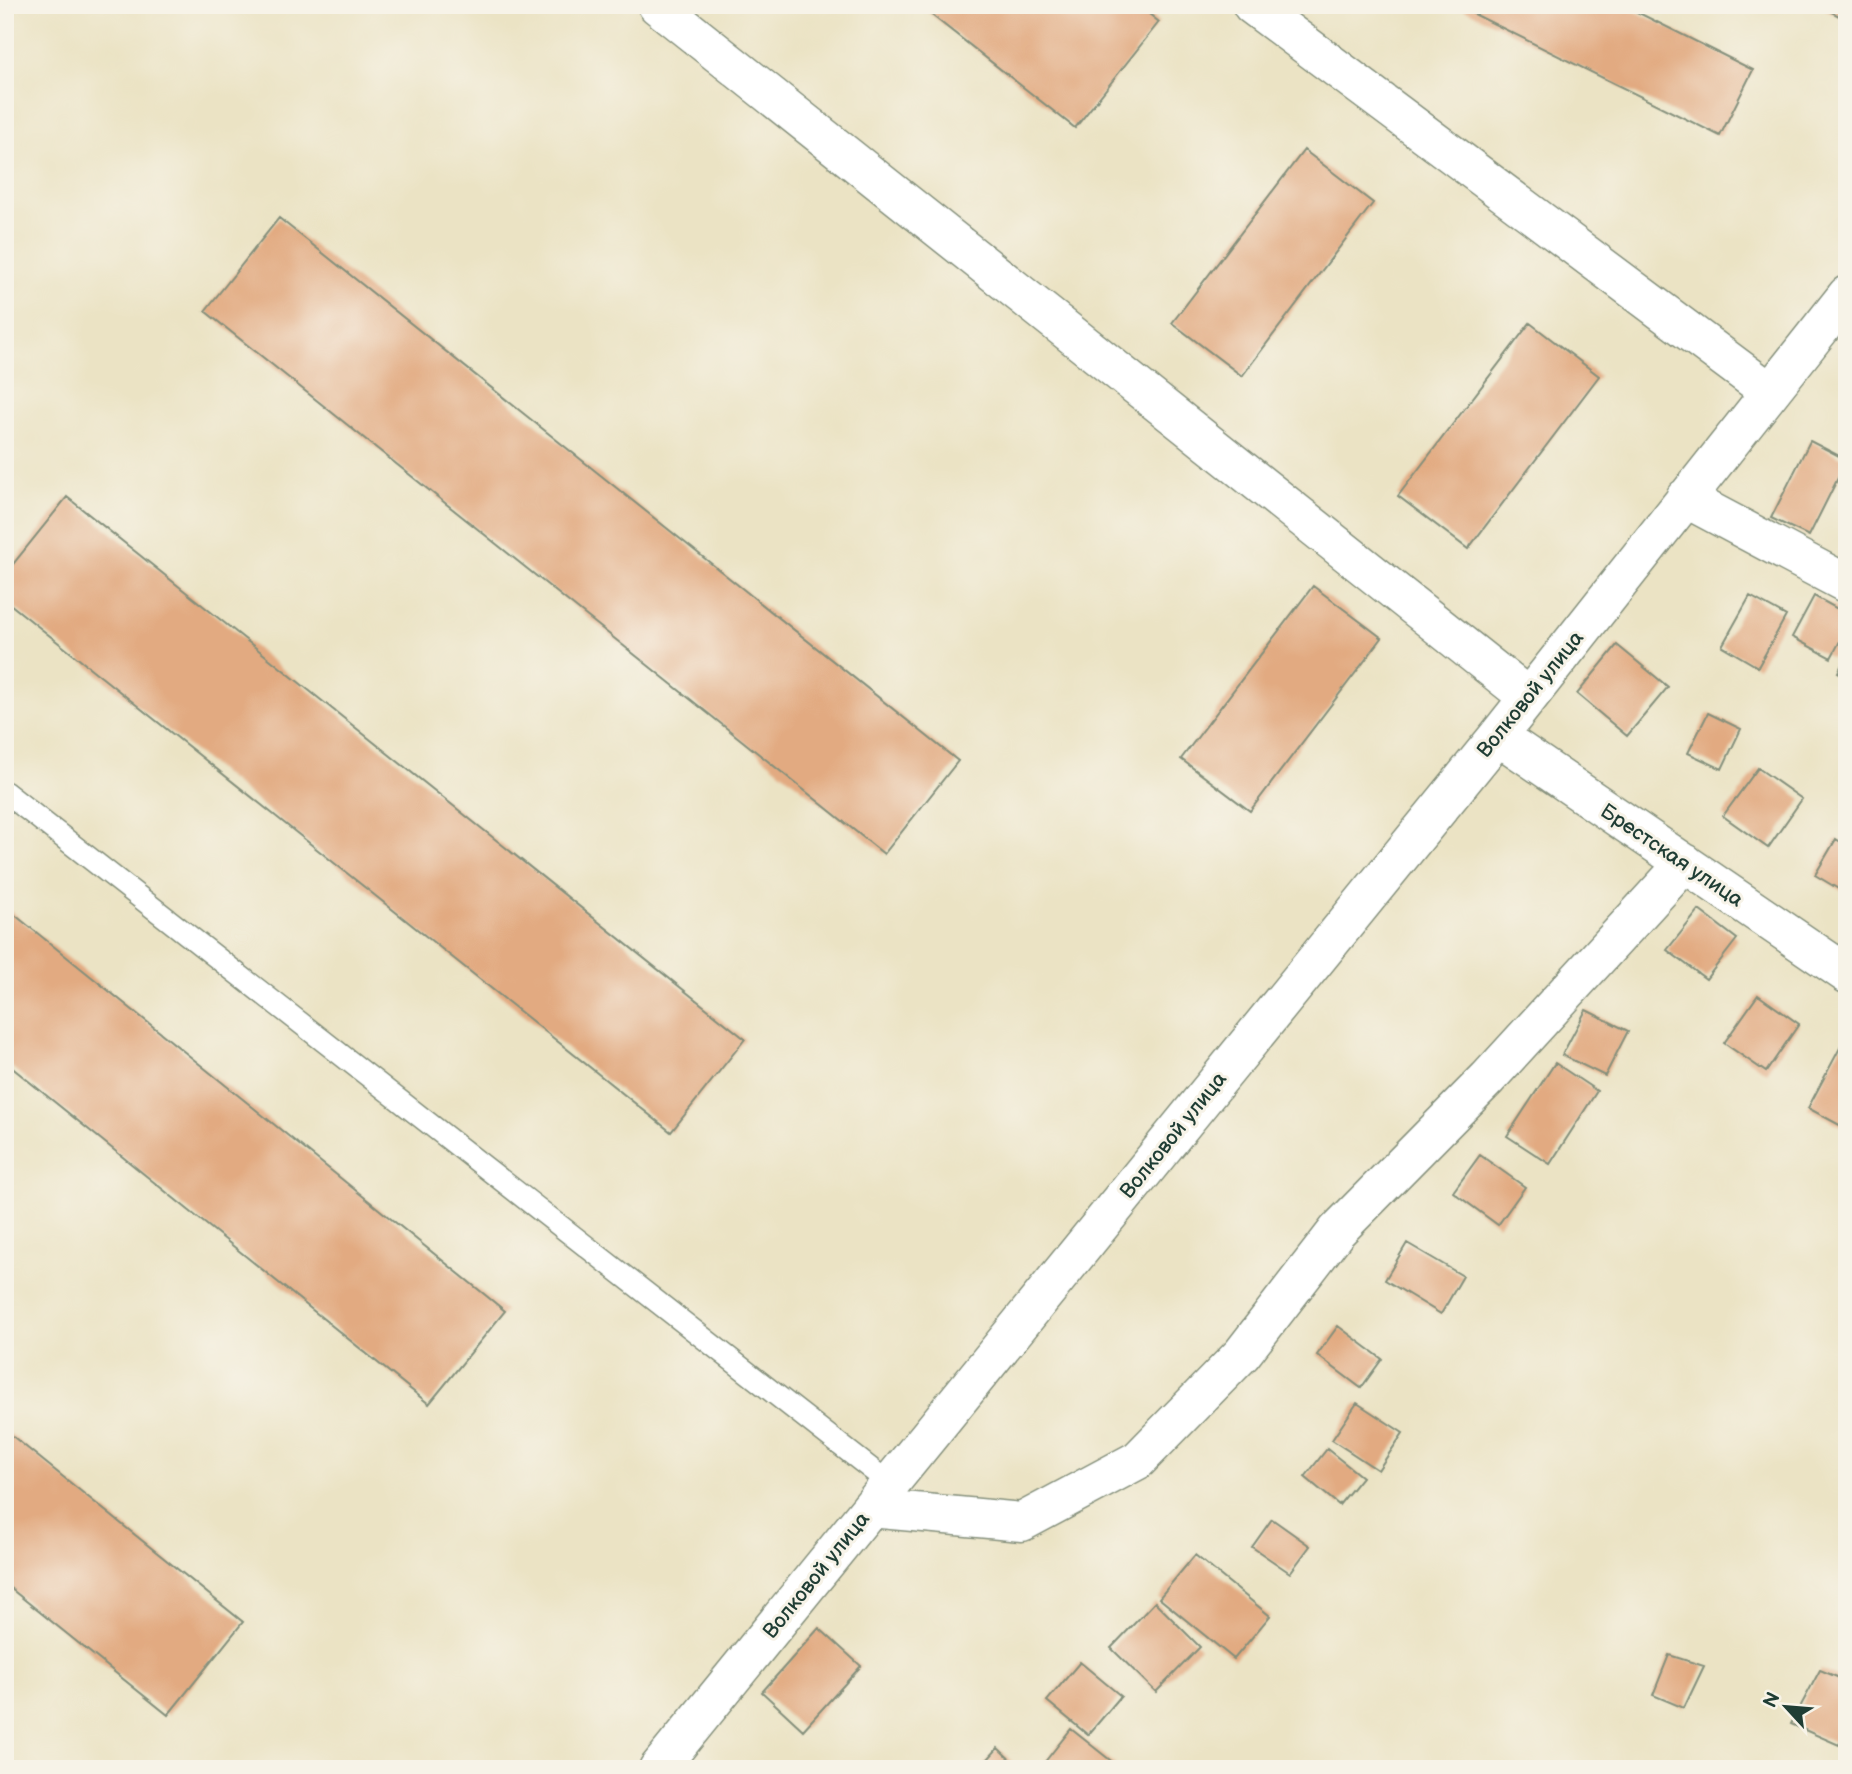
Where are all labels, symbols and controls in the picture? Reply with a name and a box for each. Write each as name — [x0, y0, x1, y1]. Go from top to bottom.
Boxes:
street label: Волковой улица — [1472, 626, 1589, 763]
street label: Брестская улица — [1596, 798, 1748, 913]
street label: Волковой улица — [1115, 1067, 1232, 1204]
street label: Волковой улица — [758, 1507, 875, 1644]
north arrow — [1750, 1672, 1820, 1742]
text: N — [1759, 1689, 1786, 1712]

